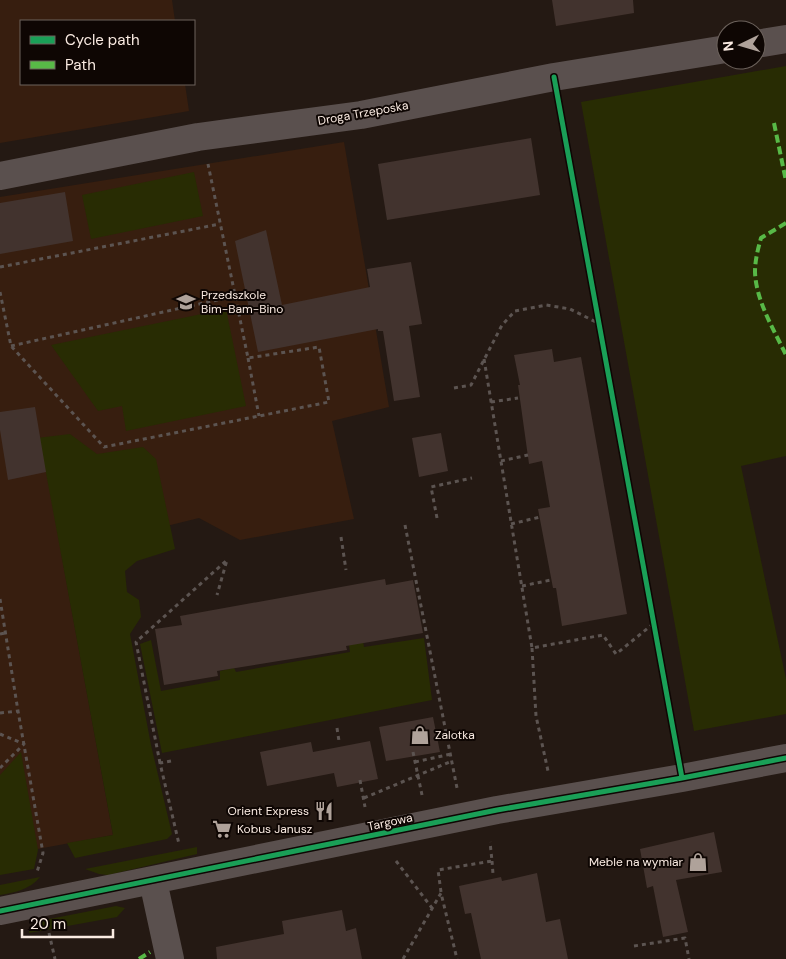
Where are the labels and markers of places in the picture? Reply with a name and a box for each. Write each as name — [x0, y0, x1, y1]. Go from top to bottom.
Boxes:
place label: Przedszkole Bim-Bam-Bino — [201, 287, 283, 317]
school or university icon: Przedszkole Bim-Bam-Bino — [175, 291, 197, 313]
shop icon: Zalotka — [409, 724, 431, 746]
place label: Zalotka — [435, 727, 475, 743]
restaurant icon: Orient Express — [313, 800, 335, 822]
place label: Orient Express — [227, 803, 309, 819]
supermarket icon: Kobus Janusz — [211, 818, 233, 840]
place label: Kobus Janusz — [237, 821, 312, 837]
shop icon: Meble na wymiar — [687, 851, 709, 873]
place label: Meble na wymiar — [589, 854, 684, 870]

